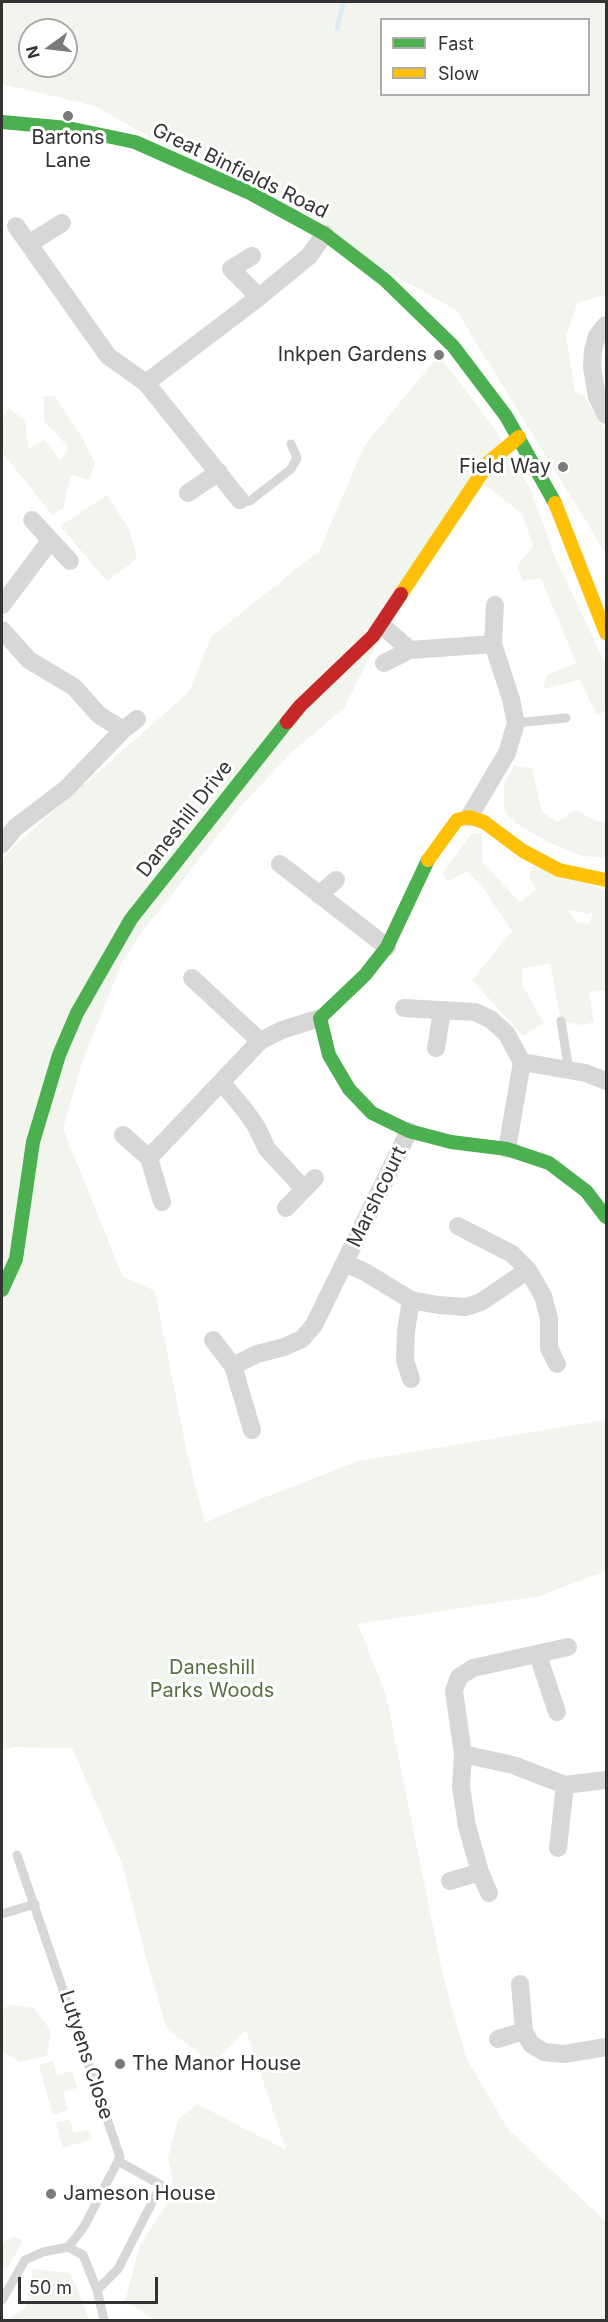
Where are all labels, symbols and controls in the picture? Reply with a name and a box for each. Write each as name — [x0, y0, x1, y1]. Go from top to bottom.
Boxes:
north arrow — [18, 18, 78, 78]
legend — [380, 18, 590, 96]
text: Fast — [438, 33, 474, 54]
text: N — [21, 44, 44, 61]
text: Slow — [438, 63, 479, 84]
marker: Bartons Lane — [61, 109, 75, 123]
street label: Great Binfields Road — [148, 118, 332, 224]
place label: Bartons Lane — [32, 126, 104, 173]
place label: Inkpen Gardens — [278, 343, 427, 367]
marker: Inkpen Gardens — [432, 348, 446, 362]
place label: Field Way — [459, 455, 551, 479]
marker: Field Way — [556, 460, 570, 474]
street label: Daneshill Drive — [132, 756, 238, 882]
street label: Marshcourt — [342, 1143, 412, 1251]
park label: Daneshill Parks Woods — [150, 1656, 274, 1703]
street label: Lutyens Close — [54, 1987, 118, 2123]
place label: The Manor House — [132, 2052, 301, 2076]
marker: The Manor House — [113, 2057, 127, 2071]
place label: Jameson House — [63, 2182, 216, 2206]
marker: Jameson House — [44, 2187, 58, 2201]
scale bar — [21, 2265, 160, 2303]
text: 50 m — [29, 2277, 72, 2298]

